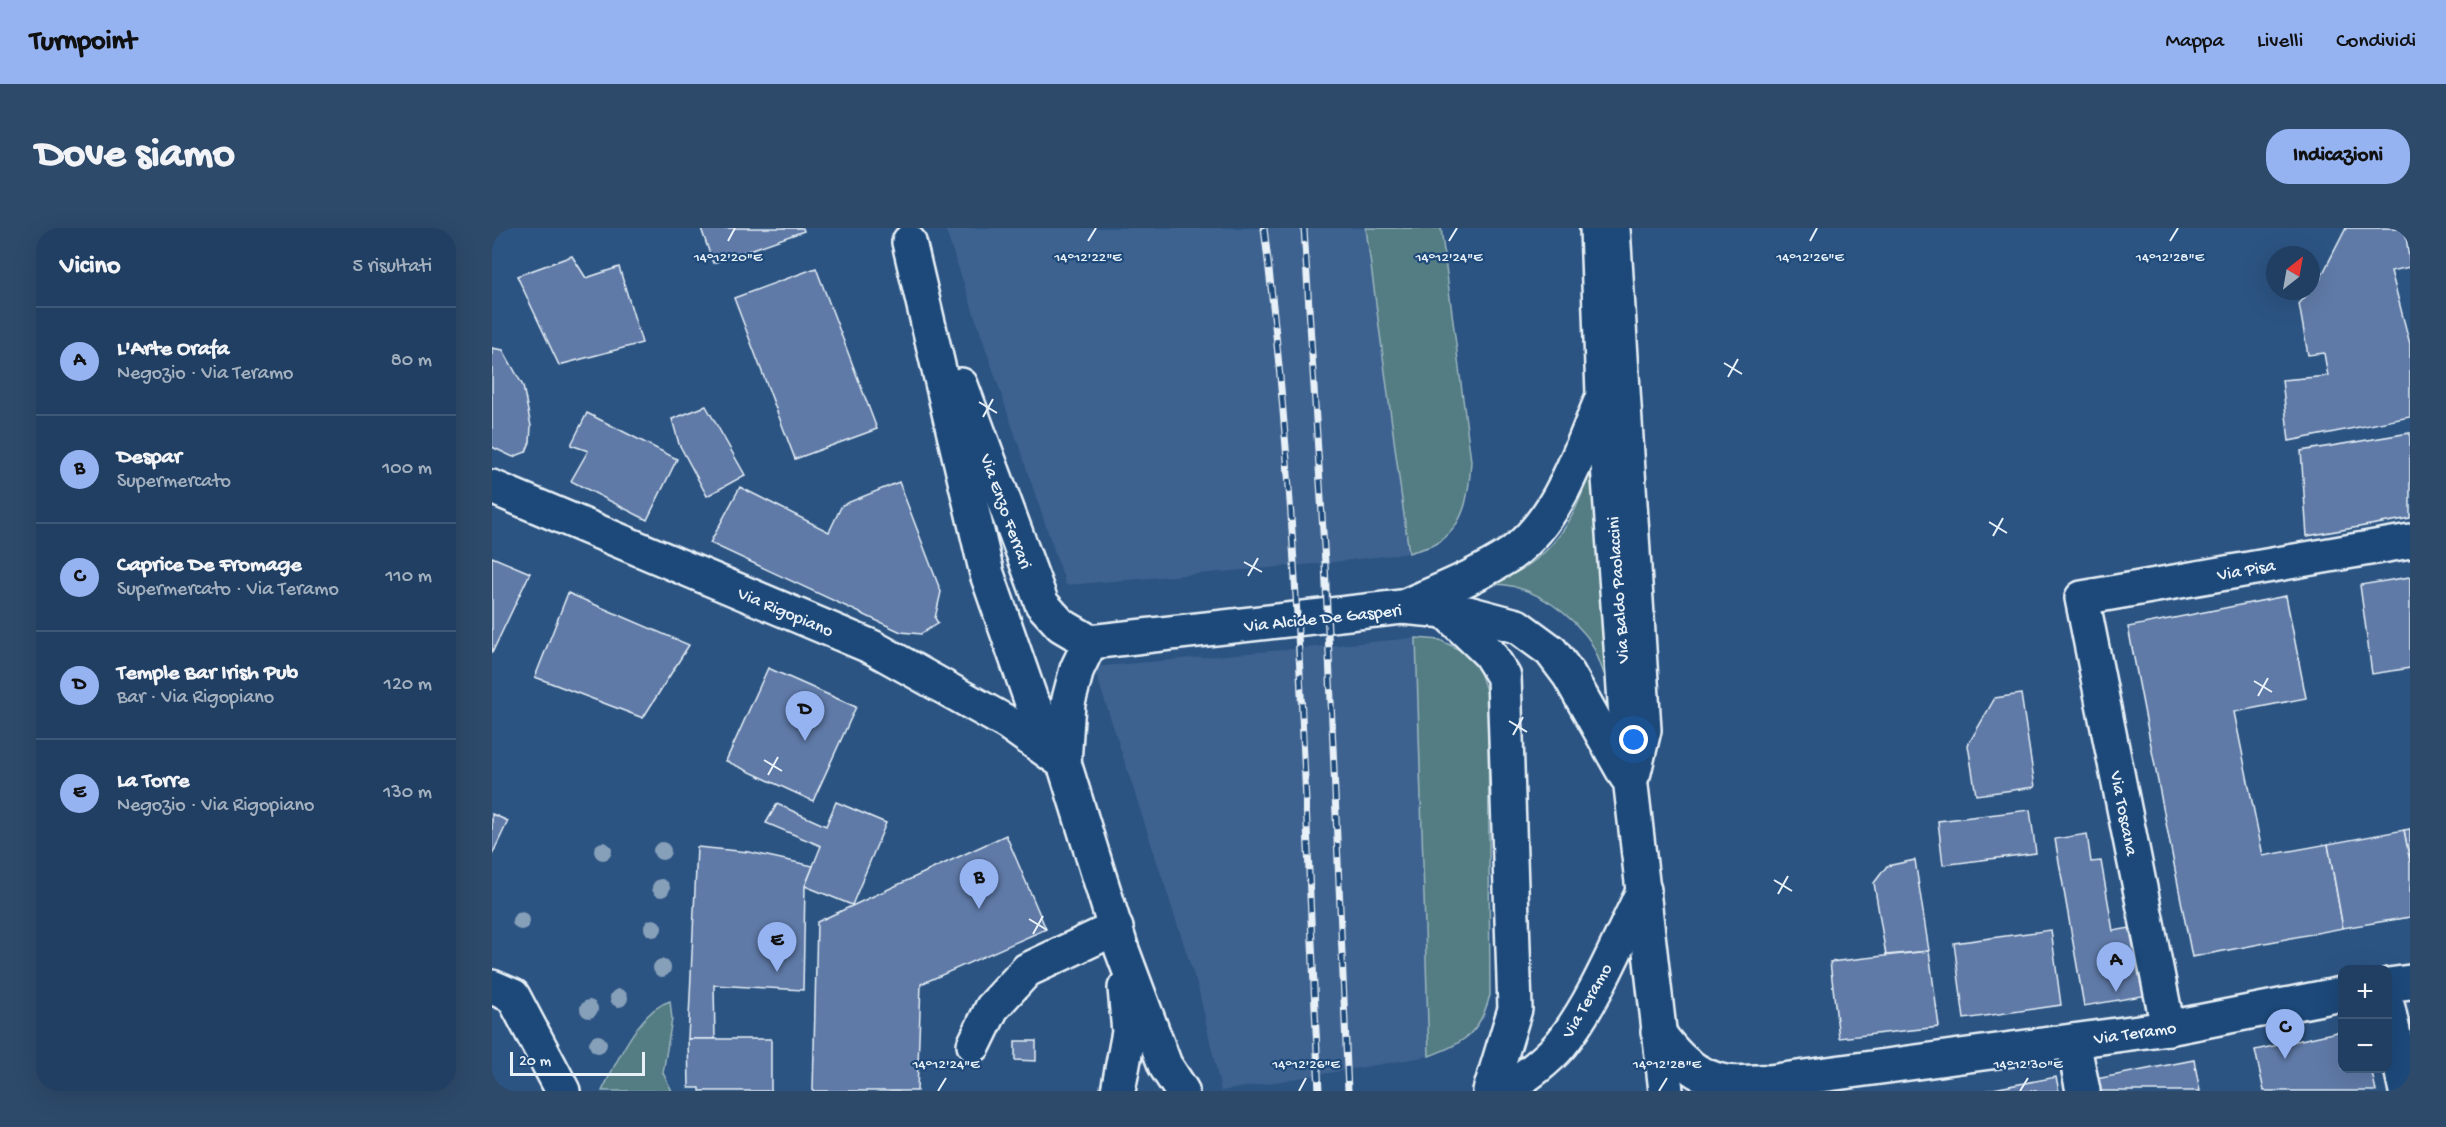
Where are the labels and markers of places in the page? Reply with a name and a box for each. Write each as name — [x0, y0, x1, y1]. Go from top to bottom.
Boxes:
pin: D — [786, 692, 824, 741]
pin: B — [960, 860, 998, 909]
pin: E — [758, 922, 796, 972]
pin: A — [2096, 942, 2136, 992]
pin: C — [2266, 1010, 2304, 1059]

